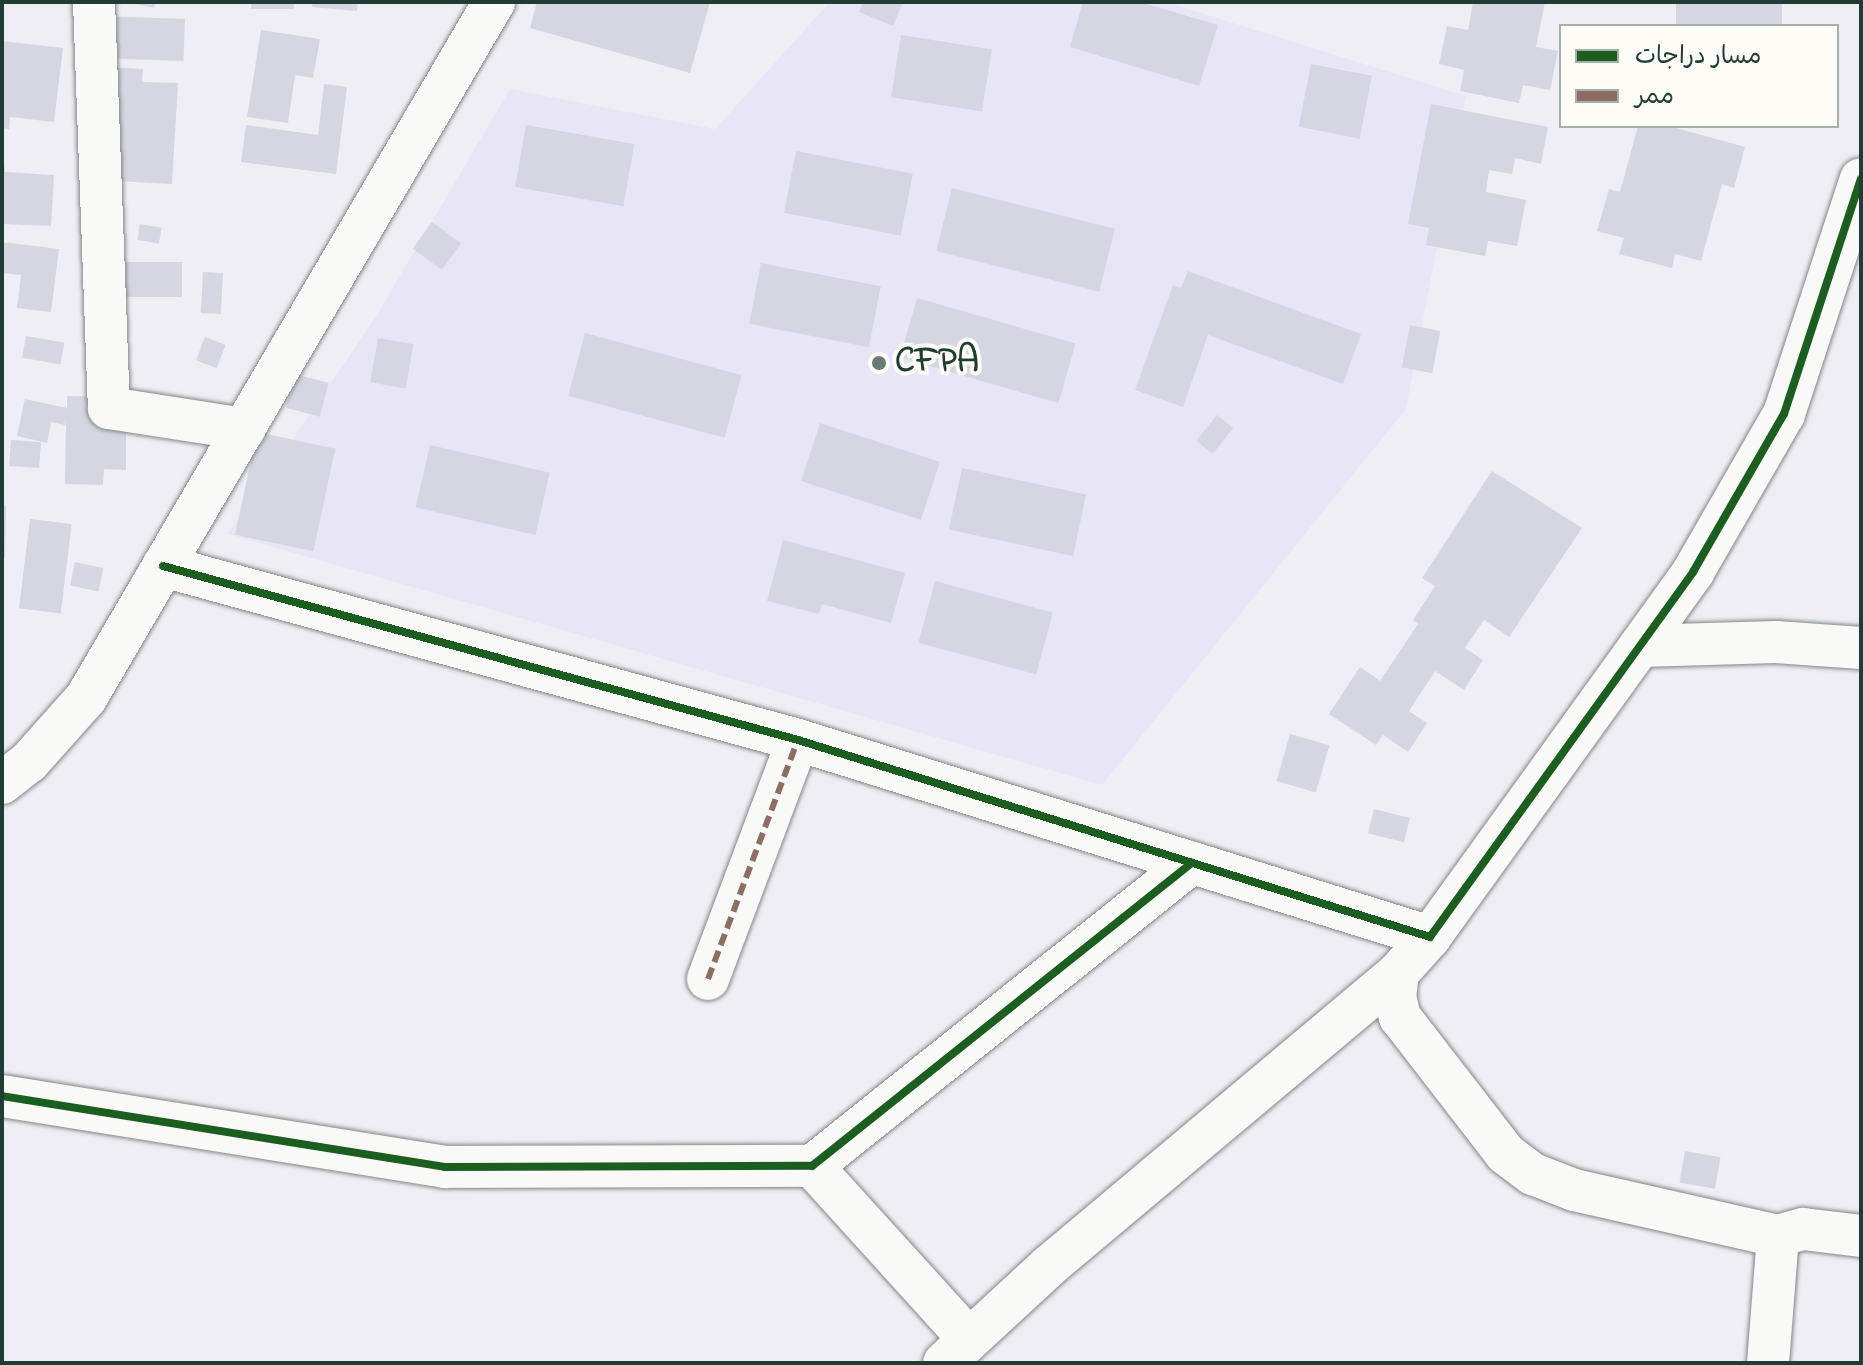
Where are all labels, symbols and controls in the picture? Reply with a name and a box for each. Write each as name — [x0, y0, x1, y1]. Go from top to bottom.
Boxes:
legend — [1559, 24, 1839, 128]
text: مسار دراجات — [1635, 40, 1762, 75]
text: ممر — [1635, 80, 1674, 115]
place label: CFPA — [895, 341, 979, 385]
marker: CFPA — [870, 354, 888, 372]

